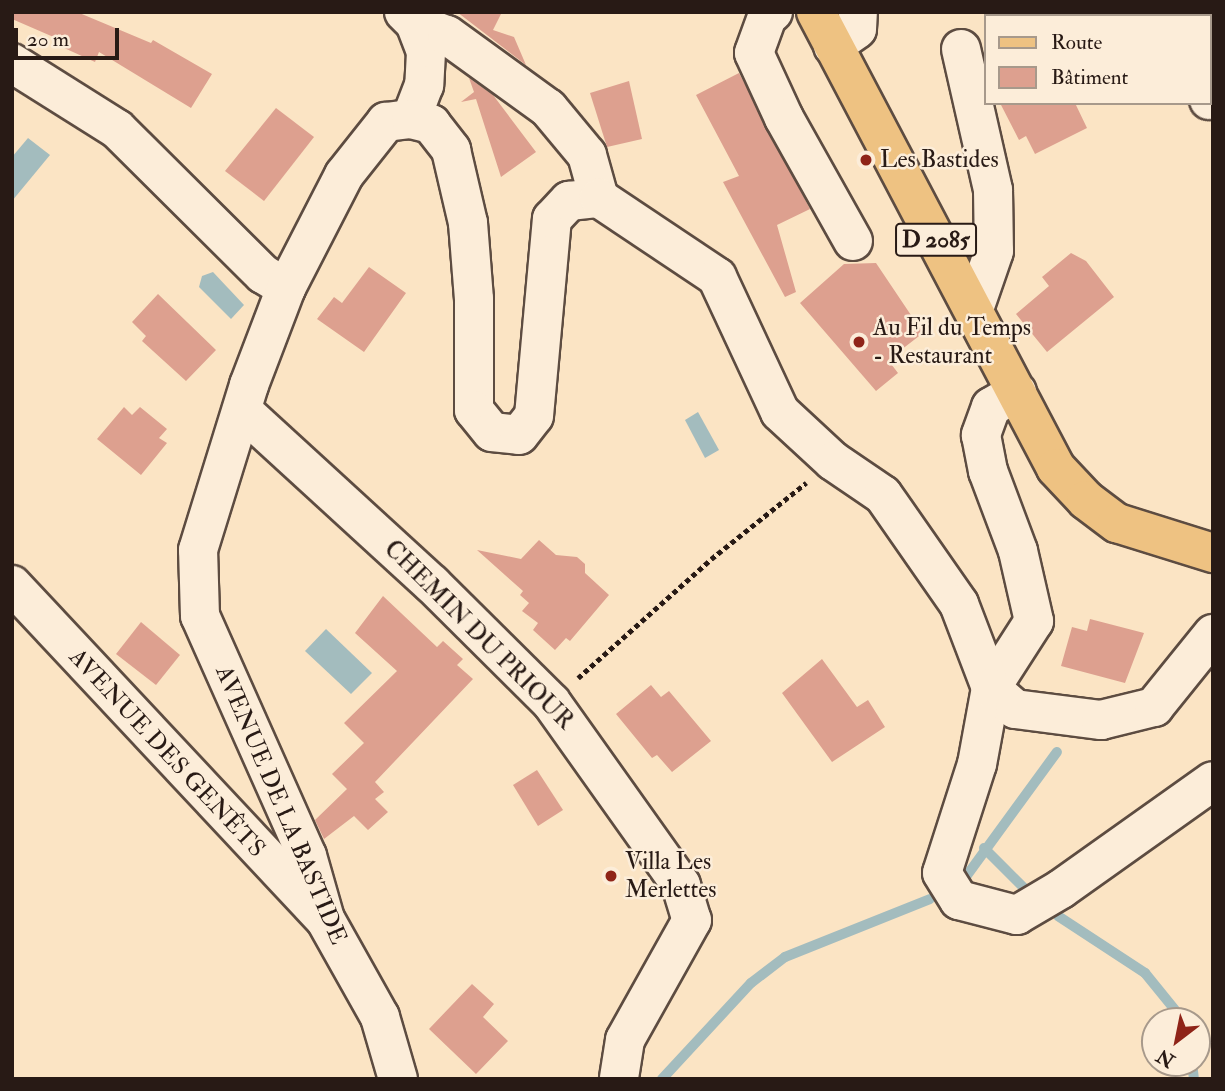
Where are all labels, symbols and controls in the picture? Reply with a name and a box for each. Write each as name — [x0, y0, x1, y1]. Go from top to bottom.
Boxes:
scale bar — [18, 14, 122, 58]
legend — [984, 14, 1211, 105]
text: 20 m — [27, 26, 69, 53]
text: Route — [1051, 29, 1102, 56]
text: Bâtiment — [1051, 64, 1128, 91]
place label: Les Bastides — [880, 146, 999, 174]
marker: Les Bastides — [858, 152, 874, 168]
road number: D 2085 — [894, 220, 978, 260]
place label: Au Fil du Temps - Restaurant — [873, 314, 1031, 370]
marker: Au Fil du Temps - Restaurant — [851, 334, 867, 350]
street label: CHEMIN DU PRIOUR — [378, 534, 580, 736]
street label: AVENUE DES GENÊTS — [63, 643, 271, 863]
street label: AVENUE DE LA BASTIDE — [209, 661, 353, 949]
place label: Villa Les Merlettes — [625, 848, 717, 904]
marker: Villa Les Merlettes — [603, 868, 619, 884]
north arrow — [1141, 1007, 1211, 1077]
text: N — [1152, 1043, 1180, 1073]

